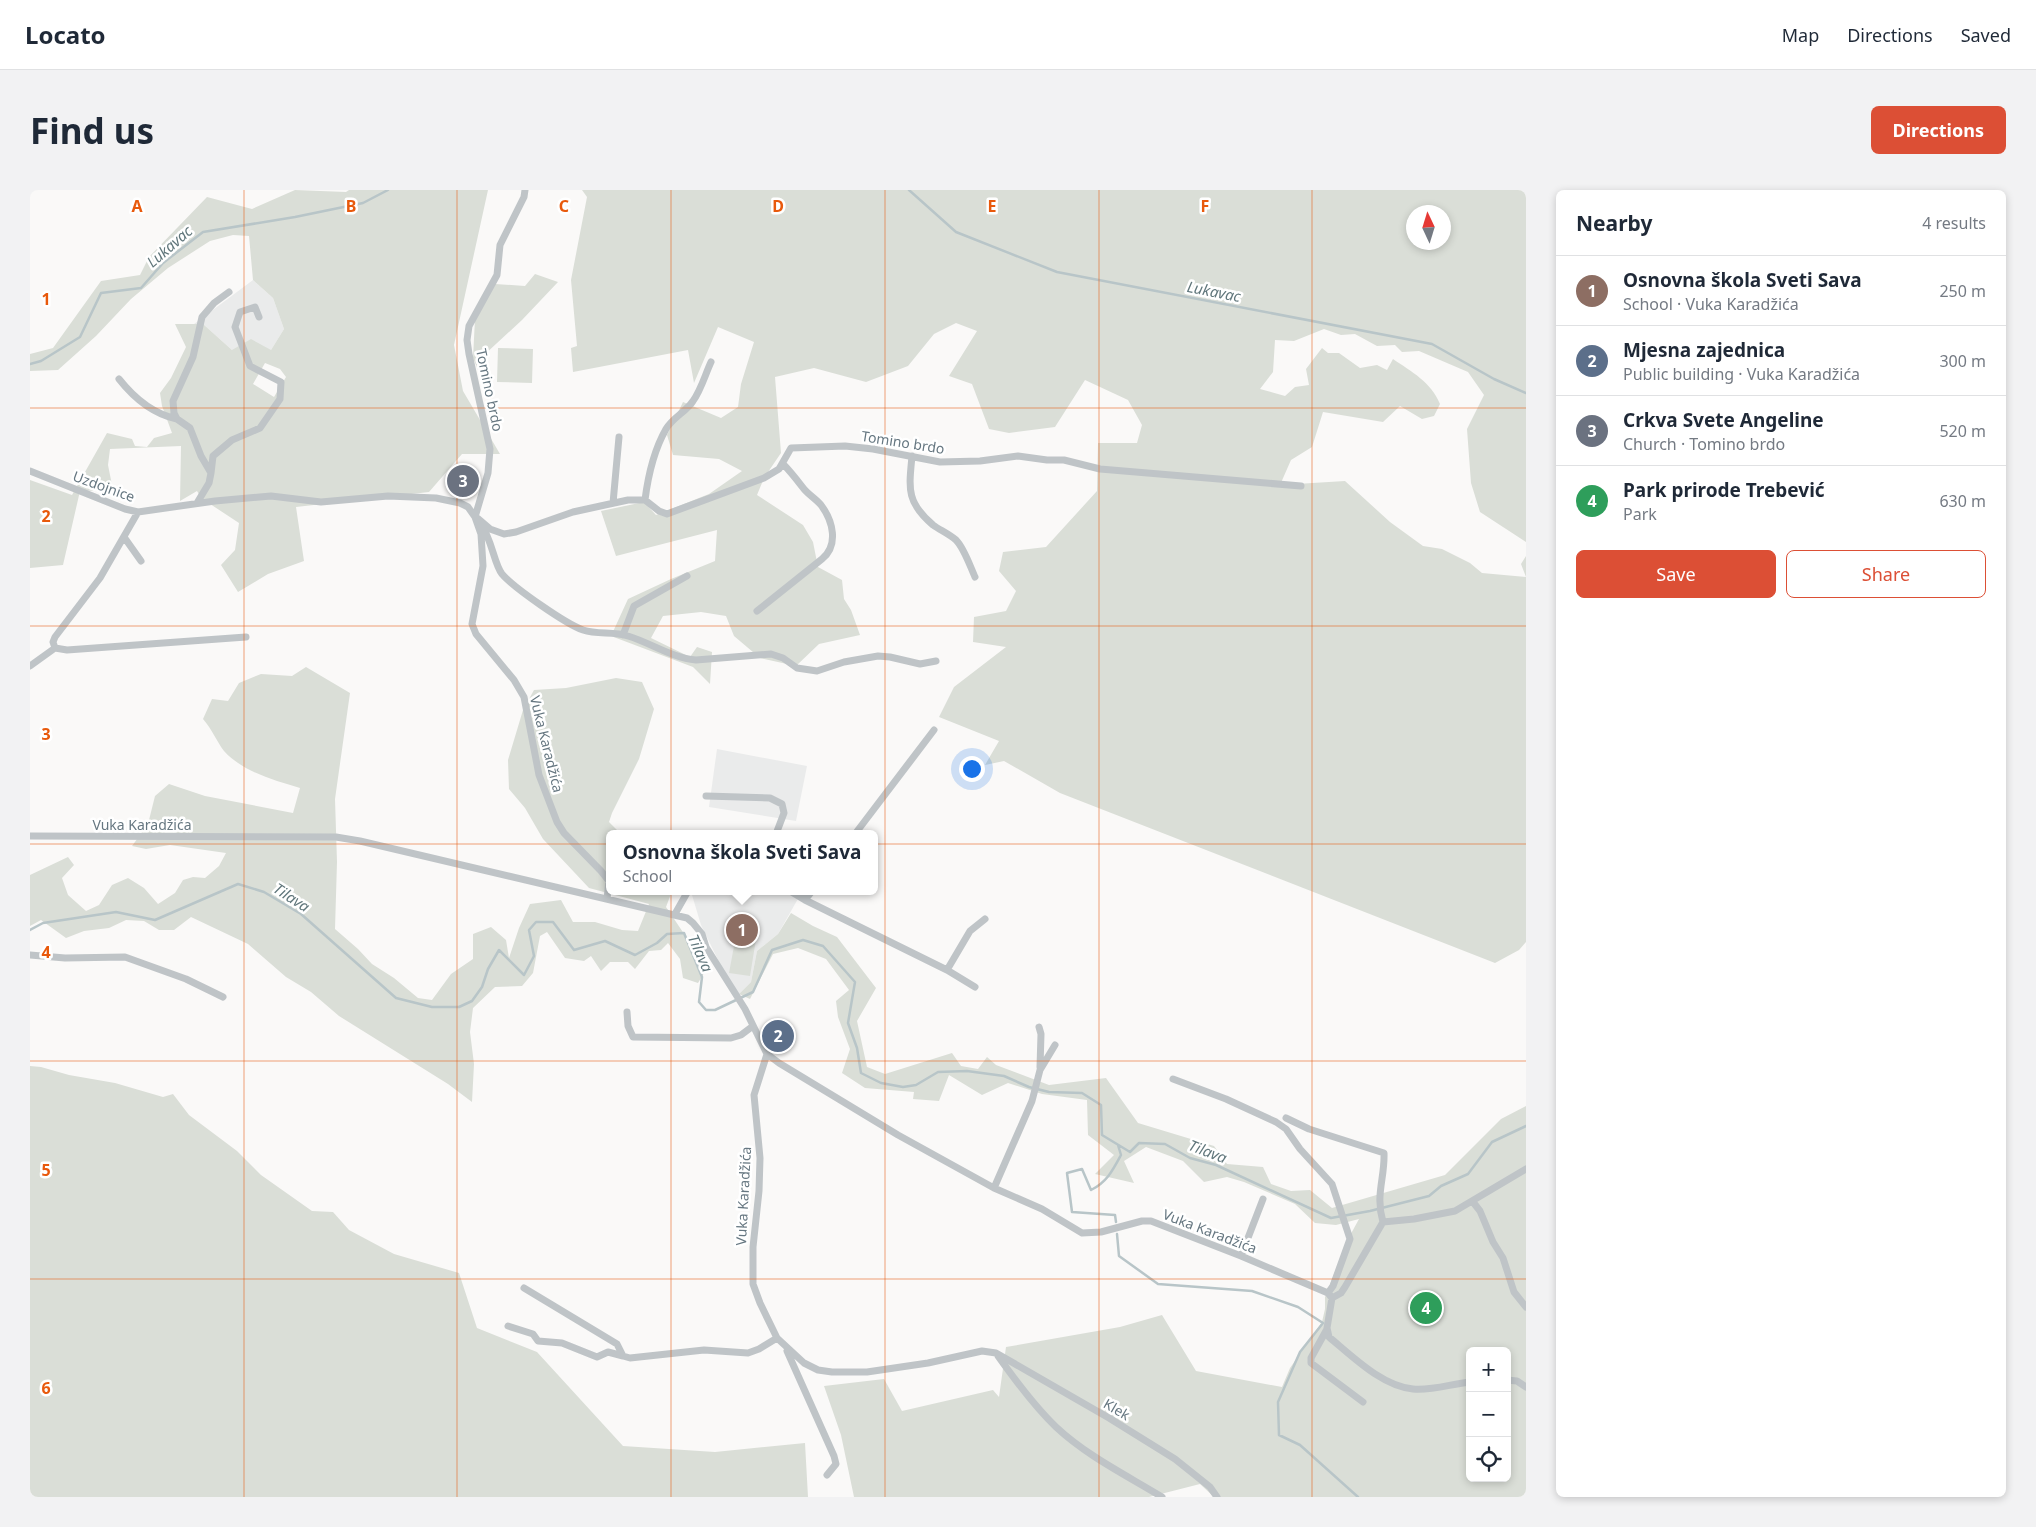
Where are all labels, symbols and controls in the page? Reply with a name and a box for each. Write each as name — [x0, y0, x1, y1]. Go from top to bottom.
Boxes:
text: Locato — [25, 18, 106, 51]
text: Map — [1782, 23, 1819, 47]
text: Directions — [1847, 23, 1933, 47]
text: Saved — [1961, 23, 2011, 47]
button: Directions — [1871, 106, 2006, 154]
text: Find us — [30, 107, 154, 154]
text: A — [131, 195, 143, 217]
text: B — [346, 195, 356, 217]
text: C — [559, 195, 569, 217]
text: D — [772, 195, 784, 217]
text: E — [988, 195, 997, 217]
text: F — [1201, 195, 1209, 217]
north arrow — [1406, 205, 1451, 250]
text: Nearby — [1576, 209, 1652, 237]
text: 4 results — [1922, 212, 1986, 234]
water label: Lukavac — [142, 221, 196, 271]
text: Osnovna škola Sveti Sava — [1623, 267, 1862, 293]
water label: Lukavac — [1186, 276, 1243, 306]
text: 1 — [1587, 280, 1597, 302]
text: 250 m — [1939, 280, 1986, 302]
text: 1 — [41, 288, 51, 310]
text: School · Vuka Karadžića — [1623, 293, 1799, 315]
text: Mjesna zajednica — [1623, 337, 1785, 363]
street label: Tomino brdo — [472, 347, 508, 433]
text: 2 — [1587, 350, 1597, 372]
text: 300 m — [1939, 350, 1986, 372]
text: Public building · Vuka Karadžića — [1623, 363, 1860, 385]
text: Crkva Svete Angeline — [1623, 407, 1824, 433]
text: 3 — [1587, 420, 1597, 442]
text: 520 m — [1939, 420, 1986, 442]
street label: Tomino brdo — [860, 426, 946, 458]
text: Church · Tomino brdo — [1623, 433, 1785, 455]
pin: 3 — [447, 462, 479, 500]
street label: Uzdojnice — [70, 466, 138, 506]
text: Park prirode Trebević — [1623, 477, 1825, 503]
text: 4 — [1587, 490, 1597, 512]
text: 630 m — [1939, 490, 1986, 512]
text: Park — [1623, 503, 1657, 525]
text: 2 — [41, 505, 51, 527]
button: Save — [1576, 550, 1776, 598]
button: Share — [1786, 550, 1986, 598]
street label: Vuka Karadžića — [526, 694, 568, 794]
text: 3 — [41, 723, 51, 745]
your location — [959, 756, 985, 782]
street label: Vuka Karadžića — [92, 815, 192, 834]
popup — [606, 830, 878, 895]
text: Osnovna škola Sveti Sava — [623, 839, 861, 865]
text: School — [623, 865, 672, 887]
water label: Tilava — [270, 878, 314, 916]
pin: 1 — [726, 911, 758, 949]
water label: Tilava — [684, 931, 718, 975]
text: 4 — [41, 941, 51, 963]
pin: 2 — [762, 1017, 794, 1055]
water label: Tilava — [1186, 1135, 1230, 1168]
street label: Vuka Karadžića — [731, 1146, 755, 1246]
text: 5 — [41, 1159, 51, 1181]
street label: Vuka Karadžića — [1160, 1204, 1260, 1258]
pin: 4 — [1410, 1289, 1442, 1327]
map controls — [1466, 1347, 1511, 1482]
button: + — [1466, 1347, 1511, 1392]
text: 6 — [41, 1377, 51, 1399]
button: − — [1466, 1392, 1511, 1437]
street label: Klek — [1100, 1394, 1134, 1424]
button: locate — [1466, 1437, 1511, 1482]

